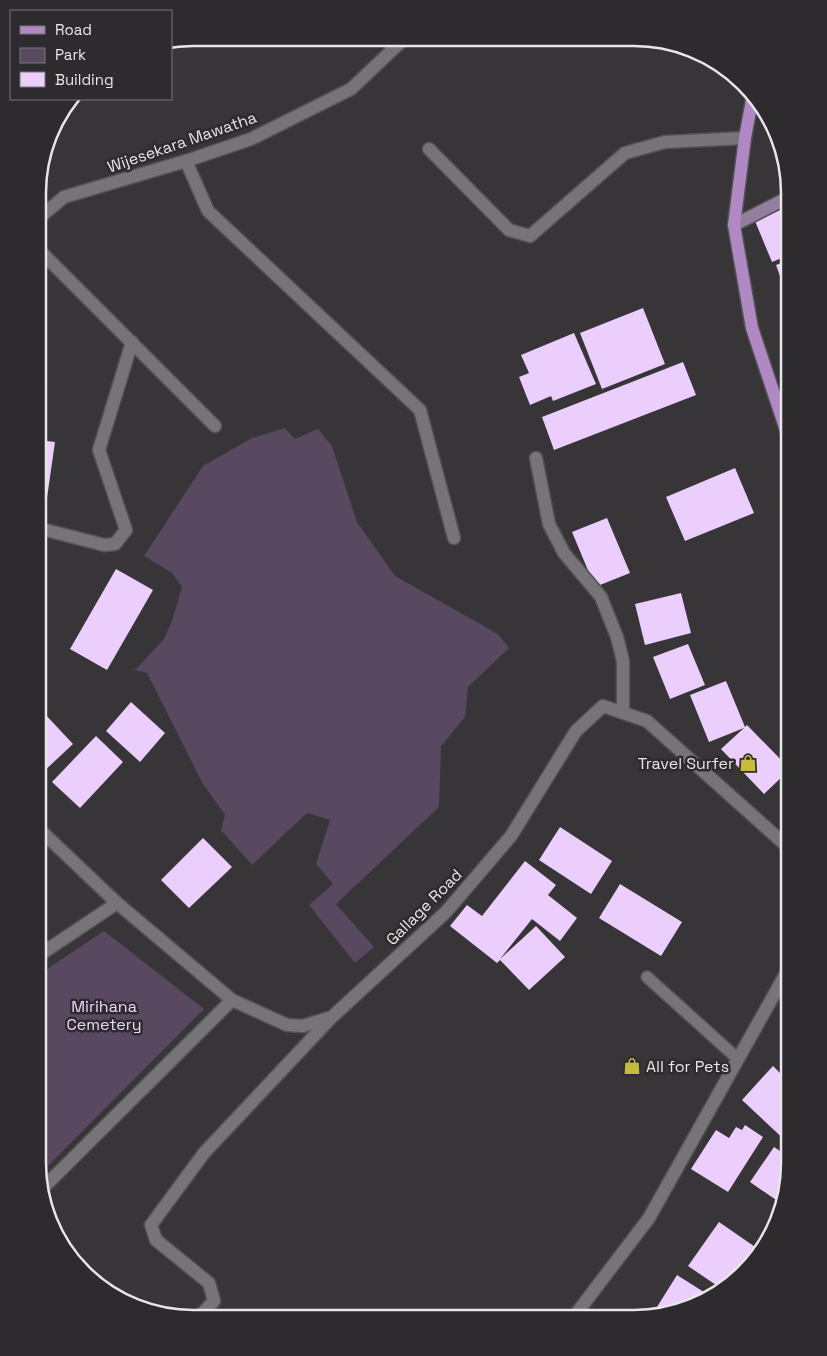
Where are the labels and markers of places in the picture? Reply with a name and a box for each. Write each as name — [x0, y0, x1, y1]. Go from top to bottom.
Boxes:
place label: Travel Surfer — [638, 753, 734, 774]
shop icon: Travel Surfer — [738, 753, 758, 773]
shop icon: All for Pets — [622, 1056, 642, 1076]
place label: All for Pets — [646, 1056, 729, 1077]

